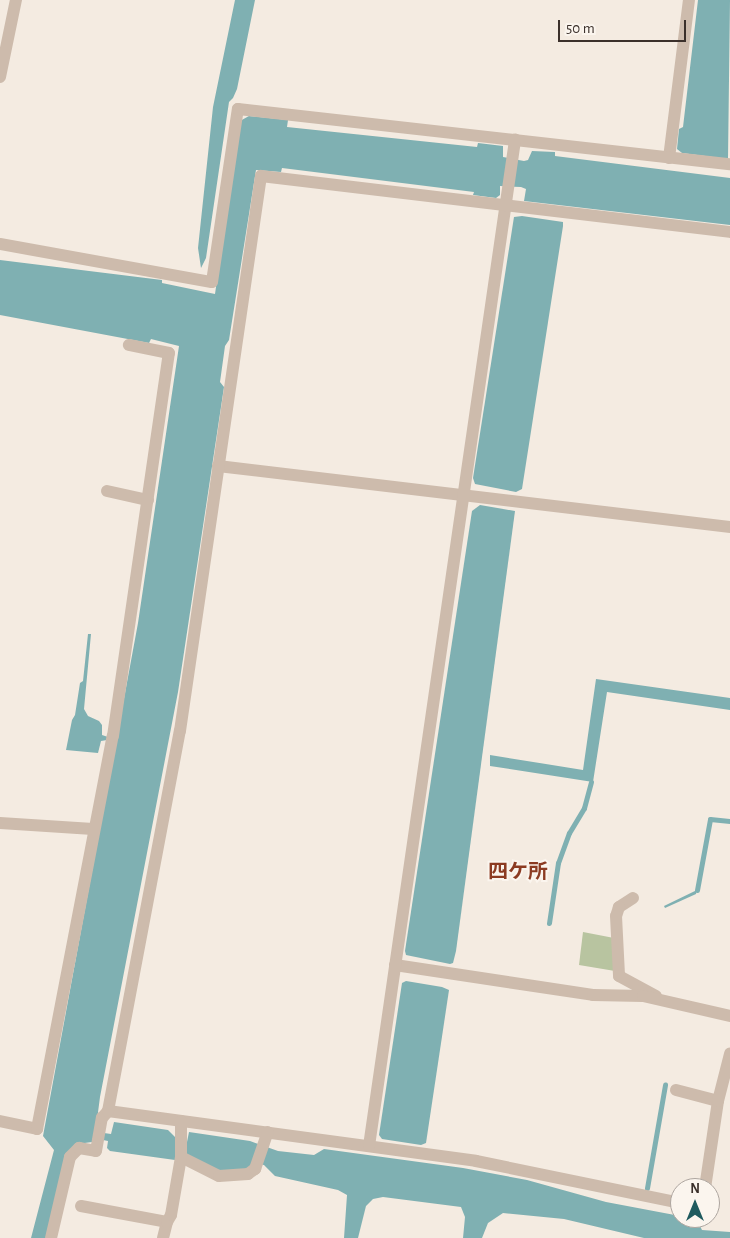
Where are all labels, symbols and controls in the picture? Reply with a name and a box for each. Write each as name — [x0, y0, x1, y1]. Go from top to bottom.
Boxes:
scale bar — [560, 10, 688, 42]
text: 50 m — [566, 21, 595, 36]
district label: 四ケ所 — [488, 860, 548, 884]
north arrow — [670, 1178, 720, 1228]
text: N — [690, 1182, 700, 1196]

